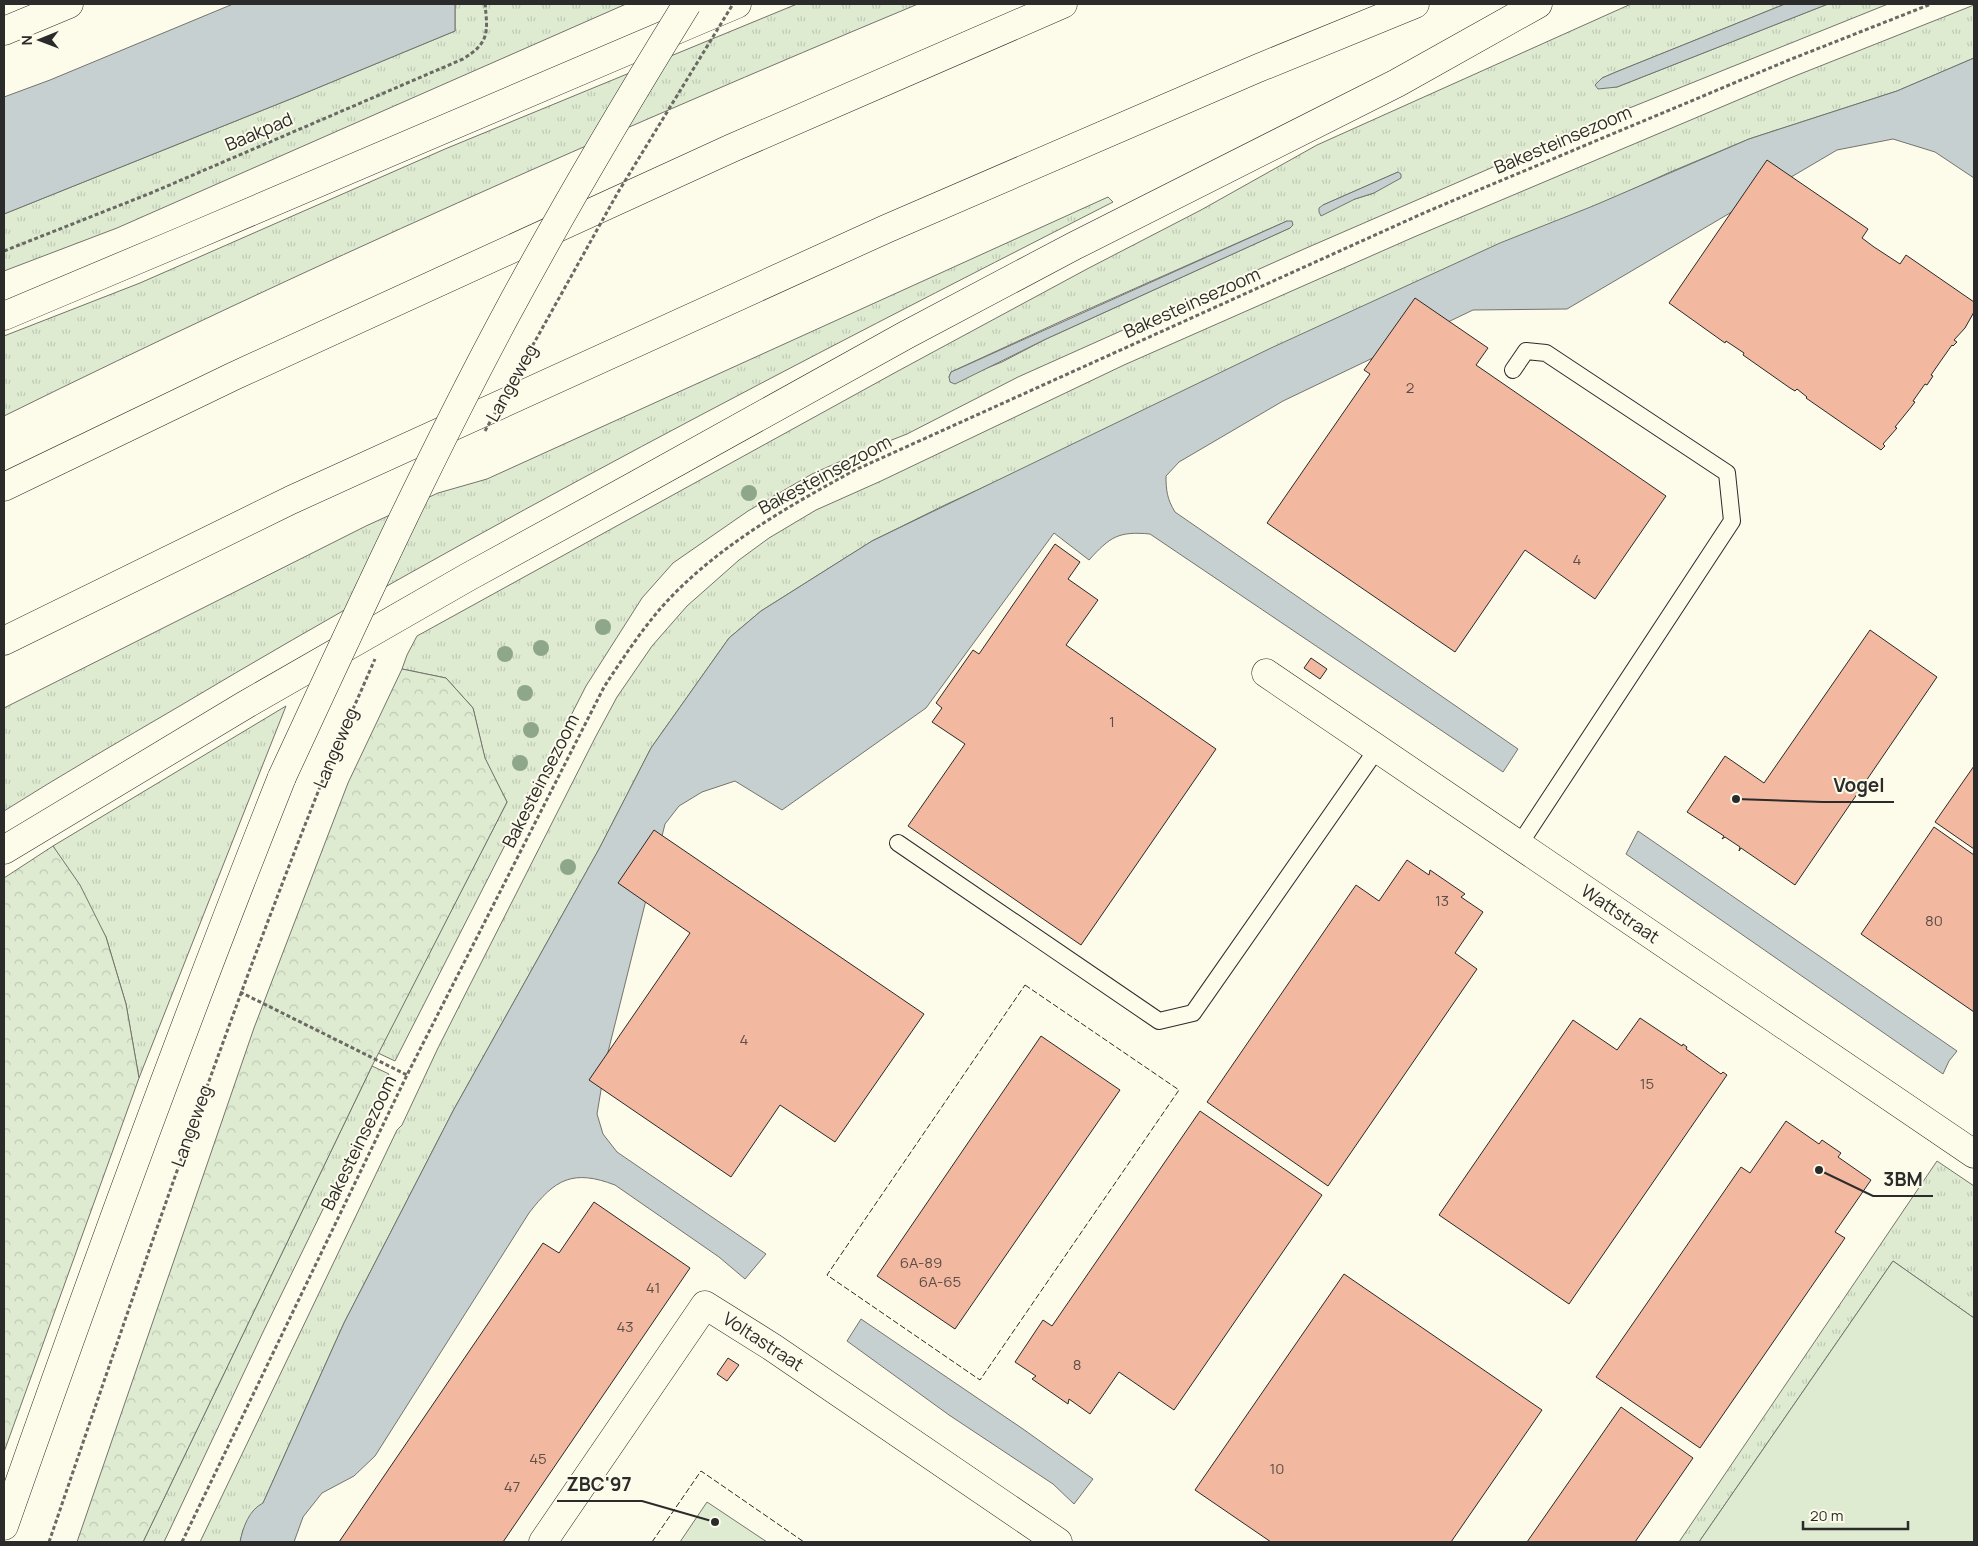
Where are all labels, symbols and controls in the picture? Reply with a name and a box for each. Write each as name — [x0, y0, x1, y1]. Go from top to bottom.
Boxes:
north arrow — [15, 15, 65, 65]
text: N — [17, 35, 36, 45]
street label: Bakesteinsezoom — [1490, 99, 1635, 179]
street label: Baakpad — [221, 106, 296, 156]
street label: Bakesteinsezoom — [1119, 261, 1264, 343]
street label: Langeweg — [480, 339, 542, 426]
house number: 2 — [1406, 377, 1414, 398]
street label: Bakesteinsezoom — [754, 429, 895, 519]
house number: 4 — [1573, 549, 1582, 570]
street label: Langeweg — [307, 704, 363, 792]
street label: Bakesteinsezoom — [496, 709, 584, 852]
house number: 1 — [1109, 711, 1115, 732]
callout: Vogel — [1823, 768, 1894, 802]
text: Vogel — [1833, 772, 1885, 798]
street label: Wattstraat — [1577, 878, 1664, 948]
house number: 13 — [1435, 890, 1449, 911]
house number: 80 — [1925, 910, 1943, 931]
house number: 4 — [740, 1029, 749, 1050]
street label: Bakesteinsezoom — [315, 1071, 401, 1214]
house number: 15 — [1640, 1073, 1654, 1094]
street label: Langeweg — [165, 1081, 217, 1170]
callout: 3BM — [1873, 1162, 1933, 1196]
text: 3BM — [1883, 1166, 1923, 1192]
house number: 6A-89 — [900, 1252, 942, 1273]
house number: 6A-65 — [919, 1271, 961, 1292]
house number: 41 — [646, 1277, 660, 1298]
street label: Voltastraat — [718, 1306, 809, 1376]
house number: 43 — [616, 1316, 634, 1337]
house number: 8 — [1073, 1354, 1081, 1375]
house number: 45 — [529, 1448, 547, 1469]
house number: 10 — [1270, 1458, 1285, 1479]
callout: ZBC'97 — [557, 1467, 642, 1501]
text: ZBC'97 — [566, 1471, 632, 1497]
house number: 47 — [504, 1476, 520, 1497]
scale bar — [1803, 1498, 1908, 1530]
text: 20 m — [1810, 1505, 1843, 1526]

